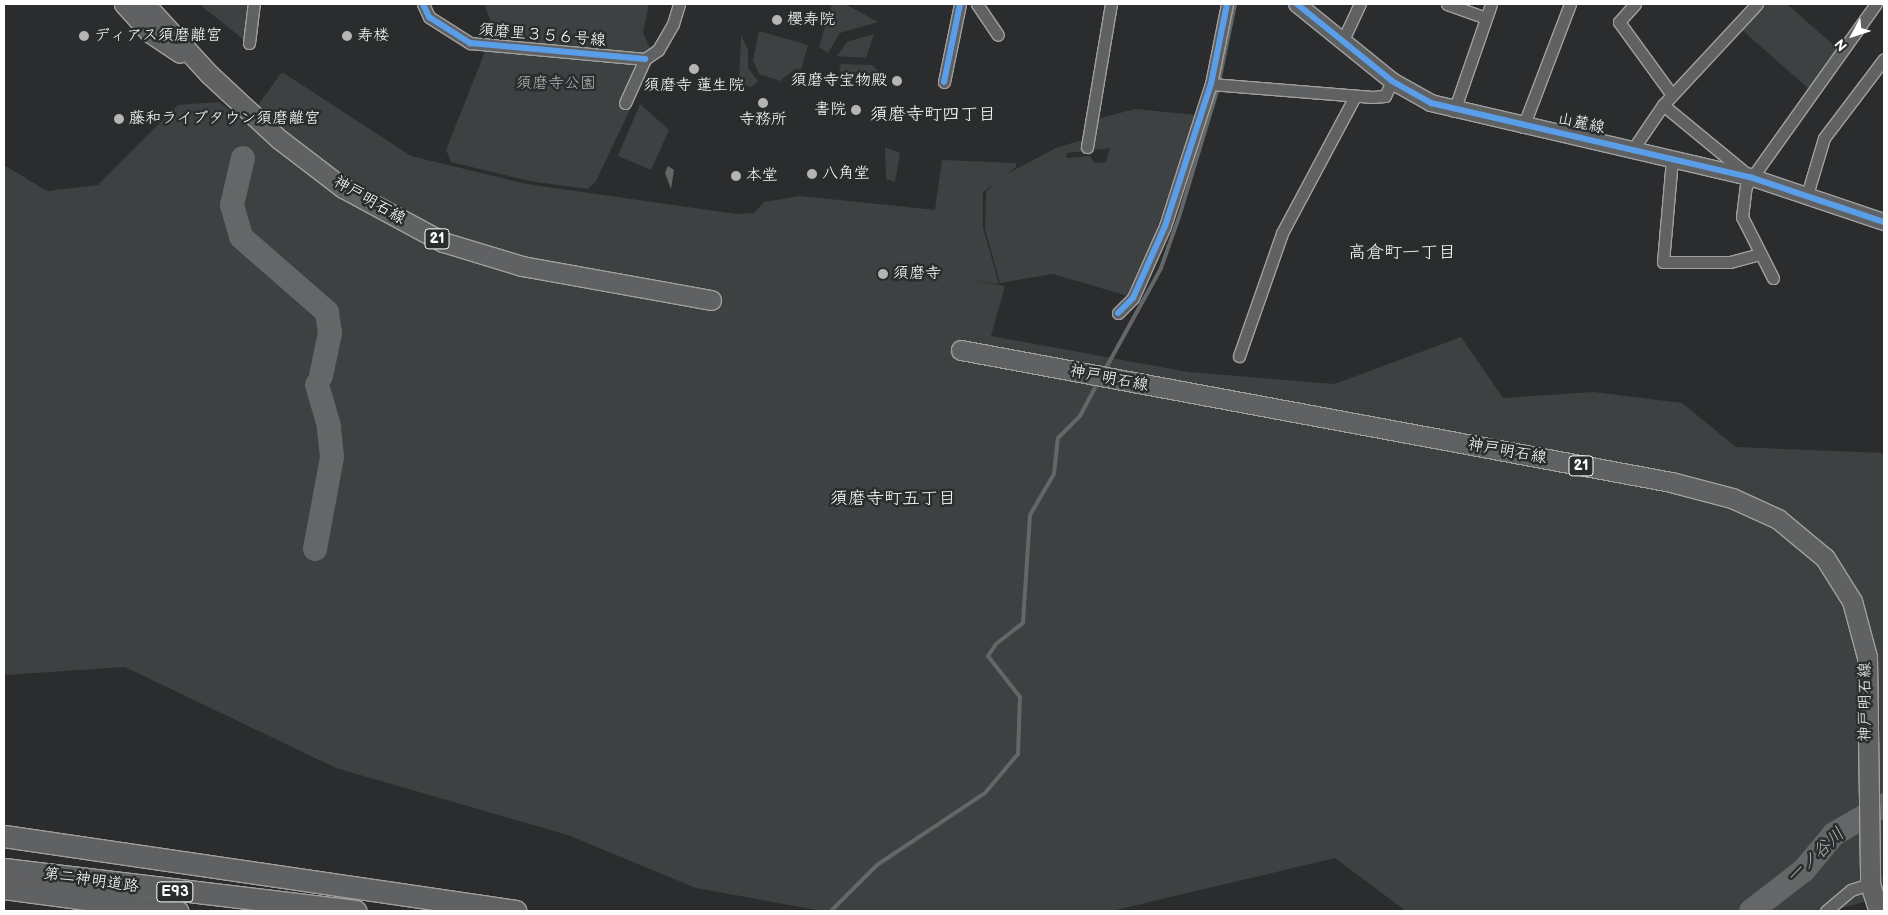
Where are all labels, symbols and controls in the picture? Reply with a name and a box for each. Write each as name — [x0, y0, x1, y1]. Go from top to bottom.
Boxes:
place label: 櫻寿院 — [787, 10, 835, 30]
north arrow — [1828, 10, 1878, 60]
marker: 櫻寿院 — [771, 14, 783, 26]
street label: 須磨里３５６号線 — [477, 21, 607, 51]
place label: ディアス須磨離宮 — [94, 26, 222, 46]
place label: 寿楼 — [357, 26, 389, 46]
marker: ディアス須磨離宮 — [78, 30, 90, 42]
marker: 寿楼 — [341, 30, 353, 42]
text: N — [1831, 35, 1851, 54]
marker: 須磨寺 蓮生院 — [688, 63, 700, 75]
place label: 須磨寺宝物殿 — [791, 71, 887, 91]
park label: 須磨寺公園 — [516, 74, 596, 94]
marker: 須磨寺宝物殿 — [891, 75, 903, 87]
place label: 須磨寺 蓮生院 — [644, 76, 744, 96]
marker: 寺務所 — [757, 97, 769, 109]
place label: 書院 — [814, 100, 846, 120]
marker: 書院 — [850, 104, 862, 116]
district label: 須磨寺町四丁目 — [870, 104, 996, 126]
place label: 藤和ライブタウン須磨離宮 — [129, 109, 321, 129]
place label: 寺務所 — [739, 110, 787, 130]
street label: 山麓線 — [1556, 110, 1606, 138]
marker: 藤和ライブタウン須磨離宮 — [113, 113, 125, 125]
place label: 八角堂 — [822, 164, 870, 184]
place label: 本堂 — [746, 166, 778, 186]
marker: 八角堂 — [806, 168, 818, 180]
marker: 本堂 — [730, 170, 742, 182]
street label: 神戸明石線 — [330, 173, 408, 229]
road number: 21 — [424, 226, 450, 252]
district label: 高倉町一丁目 — [1348, 242, 1456, 264]
place label: 須磨寺 — [893, 264, 941, 284]
marker: 須磨寺 — [877, 268, 889, 280]
street label: 神戸明石線 — [1068, 362, 1150, 396]
street label: 神戸明石線 — [1466, 436, 1548, 468]
road number: 21 — [1568, 454, 1594, 478]
district label: 須磨寺町五丁目 — [830, 488, 956, 510]
street label: 神戸明石線 — [1856, 662, 1876, 742]
water label: 一ノ谷川 — [1782, 824, 1850, 888]
street label: 第二神明道路 — [42, 865, 140, 897]
road number: E93 — [156, 880, 194, 904]

